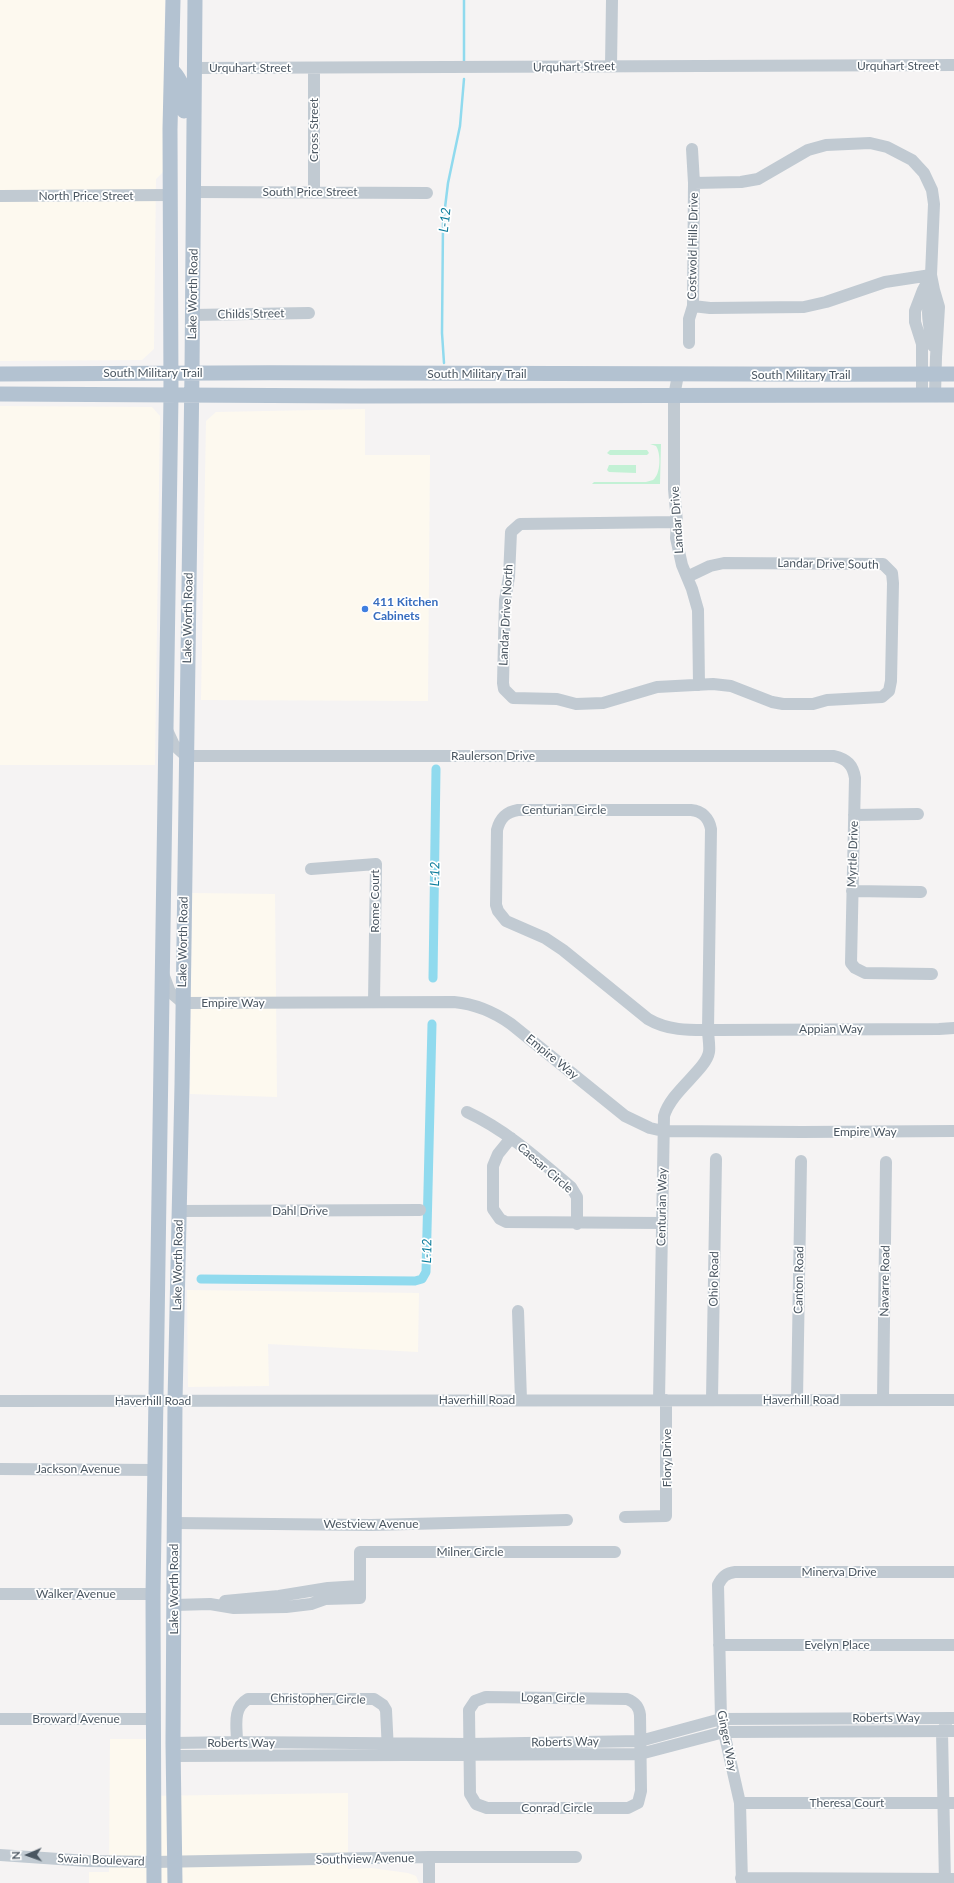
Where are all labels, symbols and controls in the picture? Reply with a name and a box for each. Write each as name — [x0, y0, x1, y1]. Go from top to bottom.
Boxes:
street label: Urquhart Street — [533, 59, 615, 75]
street label: Urquhart Street — [857, 59, 939, 73]
street label: Urquhart Street — [209, 61, 291, 75]
street label: Cross Street — [307, 98, 321, 162]
street label: South Price Street — [262, 185, 358, 199]
street label: North Price Street — [38, 189, 134, 203]
street label: Costwold Hills Drive — [685, 192, 701, 300]
water label: L-12 — [436, 207, 454, 233]
street label: Lake Worth Road — [185, 248, 201, 340]
street label: Childs Street — [217, 306, 285, 322]
street label: South Military Trail — [103, 366, 203, 380]
street label: South Military Trail — [427, 367, 527, 381]
street label: South Military Trail — [751, 368, 851, 382]
street label: Landar Drive — [667, 486, 687, 554]
street label: Landar Drive South — [777, 556, 879, 572]
street label: Landar Drive North — [496, 564, 516, 666]
street label: Lake Worth Road — [180, 572, 196, 664]
place label: 411 Kitchen Cabinets — [373, 595, 438, 623]
marker: 411 Kitchen Cabinets — [360, 604, 370, 614]
street label: Raulerson Drive — [451, 749, 535, 763]
street label: Centurian Circle — [522, 803, 606, 817]
street label: Myrtle Drive — [845, 820, 861, 888]
water label: L-12 — [427, 861, 443, 887]
street label: Rome Court — [368, 869, 382, 933]
street label: Lake Worth Road — [175, 896, 191, 988]
street label: Empire Way — [201, 996, 265, 1010]
street label: Appian Way — [799, 1022, 863, 1036]
street label: Empire Way — [523, 1031, 581, 1083]
street label: Empire Way — [833, 1125, 897, 1139]
street label: Caesar Circle — [514, 1140, 576, 1196]
street label: Centurian Way — [654, 1168, 670, 1246]
street label: Dahl Drive — [272, 1204, 328, 1218]
street label: Lake Worth Road — [170, 1219, 186, 1311]
water label: L-12 — [419, 1238, 435, 1264]
street label: Navarre Road — [877, 1245, 893, 1317]
street label: Canton Road — [791, 1246, 807, 1314]
street label: Ohio Road — [706, 1251, 722, 1307]
street label: Haverhill Road — [439, 1393, 515, 1407]
street label: Haverhill Road — [763, 1393, 839, 1407]
street label: Haverhill Road — [115, 1394, 191, 1408]
street label: Flory Drive — [660, 1429, 674, 1487]
street label: Jackson Avenue — [36, 1462, 120, 1476]
street label: Westview Avenue — [323, 1517, 419, 1531]
street label: Lake Worth Road — [167, 1544, 181, 1634]
street label: Milner Circle — [436, 1545, 504, 1559]
street label: Minerva Drive — [801, 1565, 877, 1579]
street label: Walker Avenue — [36, 1587, 116, 1601]
street label: Evelyn Place — [804, 1638, 870, 1652]
street label: Logan Circle — [521, 1690, 585, 1706]
street label: Christopher Circle — [270, 1691, 366, 1707]
street label: Ginger Way — [714, 1709, 740, 1773]
street label: Roberts Way — [852, 1711, 920, 1725]
street label: Broward Avenue — [32, 1712, 120, 1726]
street label: Roberts Way — [531, 1734, 599, 1750]
street label: Roberts Way — [207, 1736, 275, 1750]
street label: Theresa Court — [810, 1796, 884, 1810]
street label: Conrad Circle — [521, 1801, 593, 1815]
north arrow — [8, 1835, 48, 1875]
text: N — [9, 1851, 22, 1860]
street label: Swain Boulevard — [57, 1851, 145, 1869]
street label: Southview Avenue — [316, 1851, 414, 1867]

